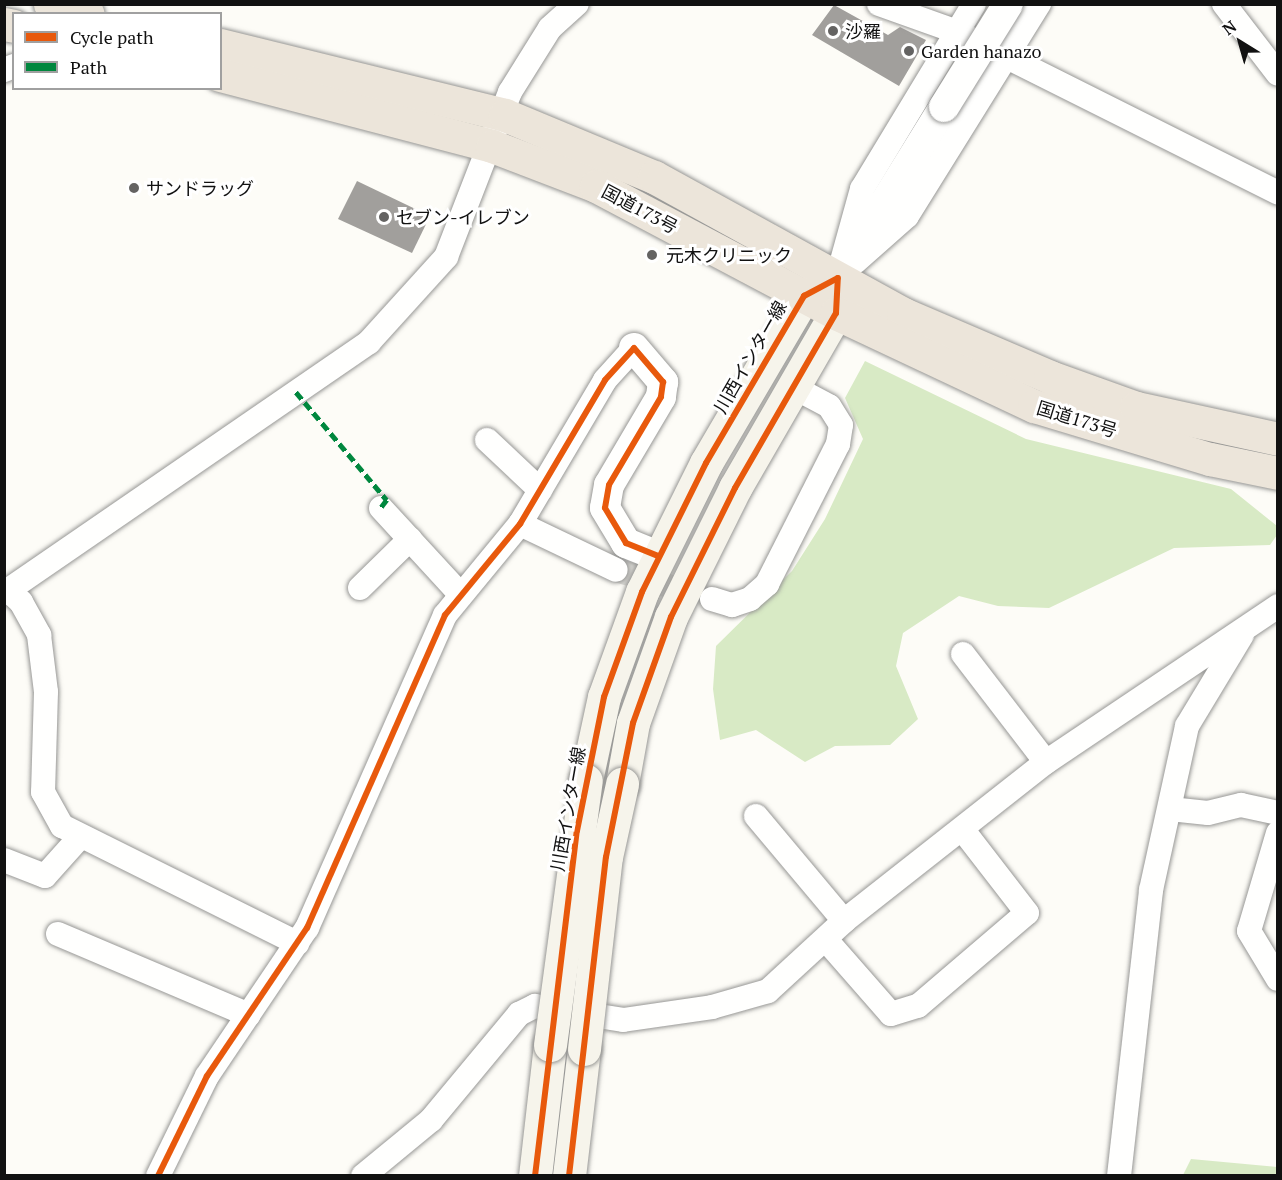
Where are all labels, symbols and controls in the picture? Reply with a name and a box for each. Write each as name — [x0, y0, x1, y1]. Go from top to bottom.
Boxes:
legend — [12, 12, 222, 90]
north arrow — [1210, 12, 1270, 72]
text: N — [1218, 15, 1241, 40]
place label: 沙羅 — [845, 20, 881, 42]
marker: 沙羅 — [826, 24, 840, 38]
text: Cycle path — [70, 25, 154, 49]
place label: Garden hanazo — [921, 40, 1041, 62]
marker: Garden hanazo — [902, 44, 916, 58]
text: Path — [70, 55, 107, 79]
place label: サンドラッグ — [146, 177, 254, 199]
street label: 国道173号 — [598, 180, 682, 238]
marker: サンドラッグ — [127, 181, 141, 195]
place label: セブン-イレブン — [396, 206, 530, 228]
marker: セブン-イレブン — [377, 210, 391, 224]
place label: 元木クリニック — [666, 244, 792, 266]
marker: 元木クリニック — [643, 246, 661, 264]
street label: 川西インター線 — [709, 297, 791, 417]
street label: 国道173号 — [1034, 397, 1120, 441]
street label: 川西インター線 — [546, 745, 590, 873]

